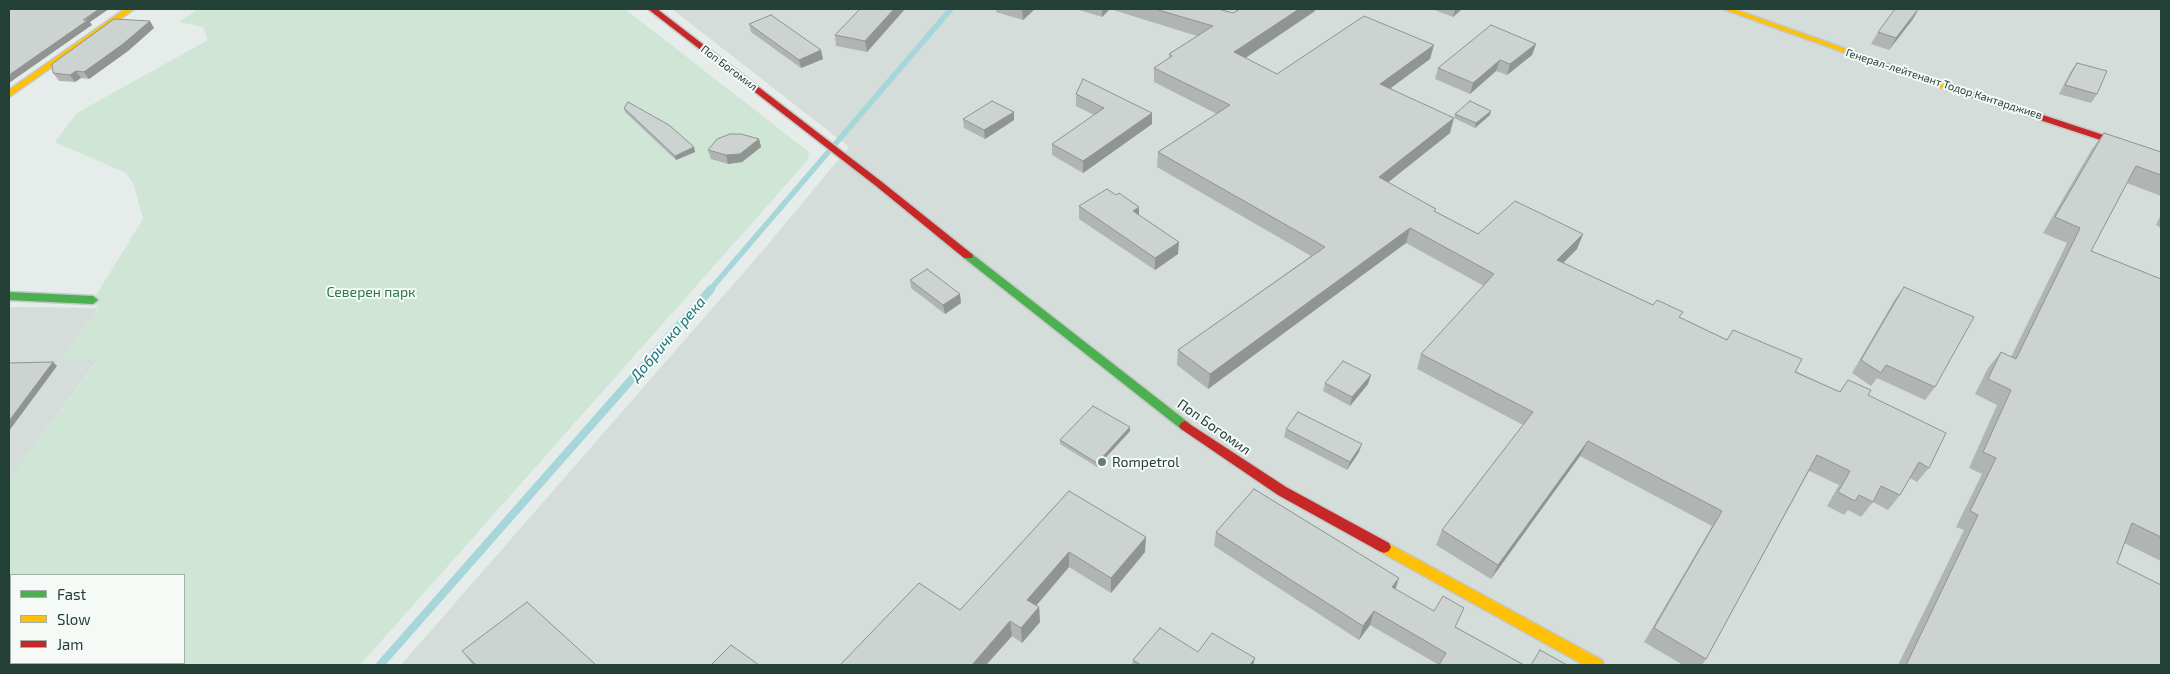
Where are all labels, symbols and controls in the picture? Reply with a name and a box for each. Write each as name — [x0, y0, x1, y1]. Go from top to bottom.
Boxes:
street label: Поп Богомил — [698, 42, 760, 94]
street label: Генерал-лейтенант Тодор Кантарджиев — [1844, 46, 2044, 122]
park label: Северен парк — [326, 284, 416, 300]
water label: Добричка река — [626, 293, 710, 385]
street label: Поп Богомил — [1174, 396, 1254, 458]
place label: Rompetrol — [1112, 454, 1179, 470]
marker: Rompetrol — [1096, 456, 1108, 468]
legend — [10, 574, 185, 664]
text: Fast — [57, 585, 86, 603]
text: Slow — [57, 610, 91, 628]
text: Jam — [57, 635, 83, 653]

